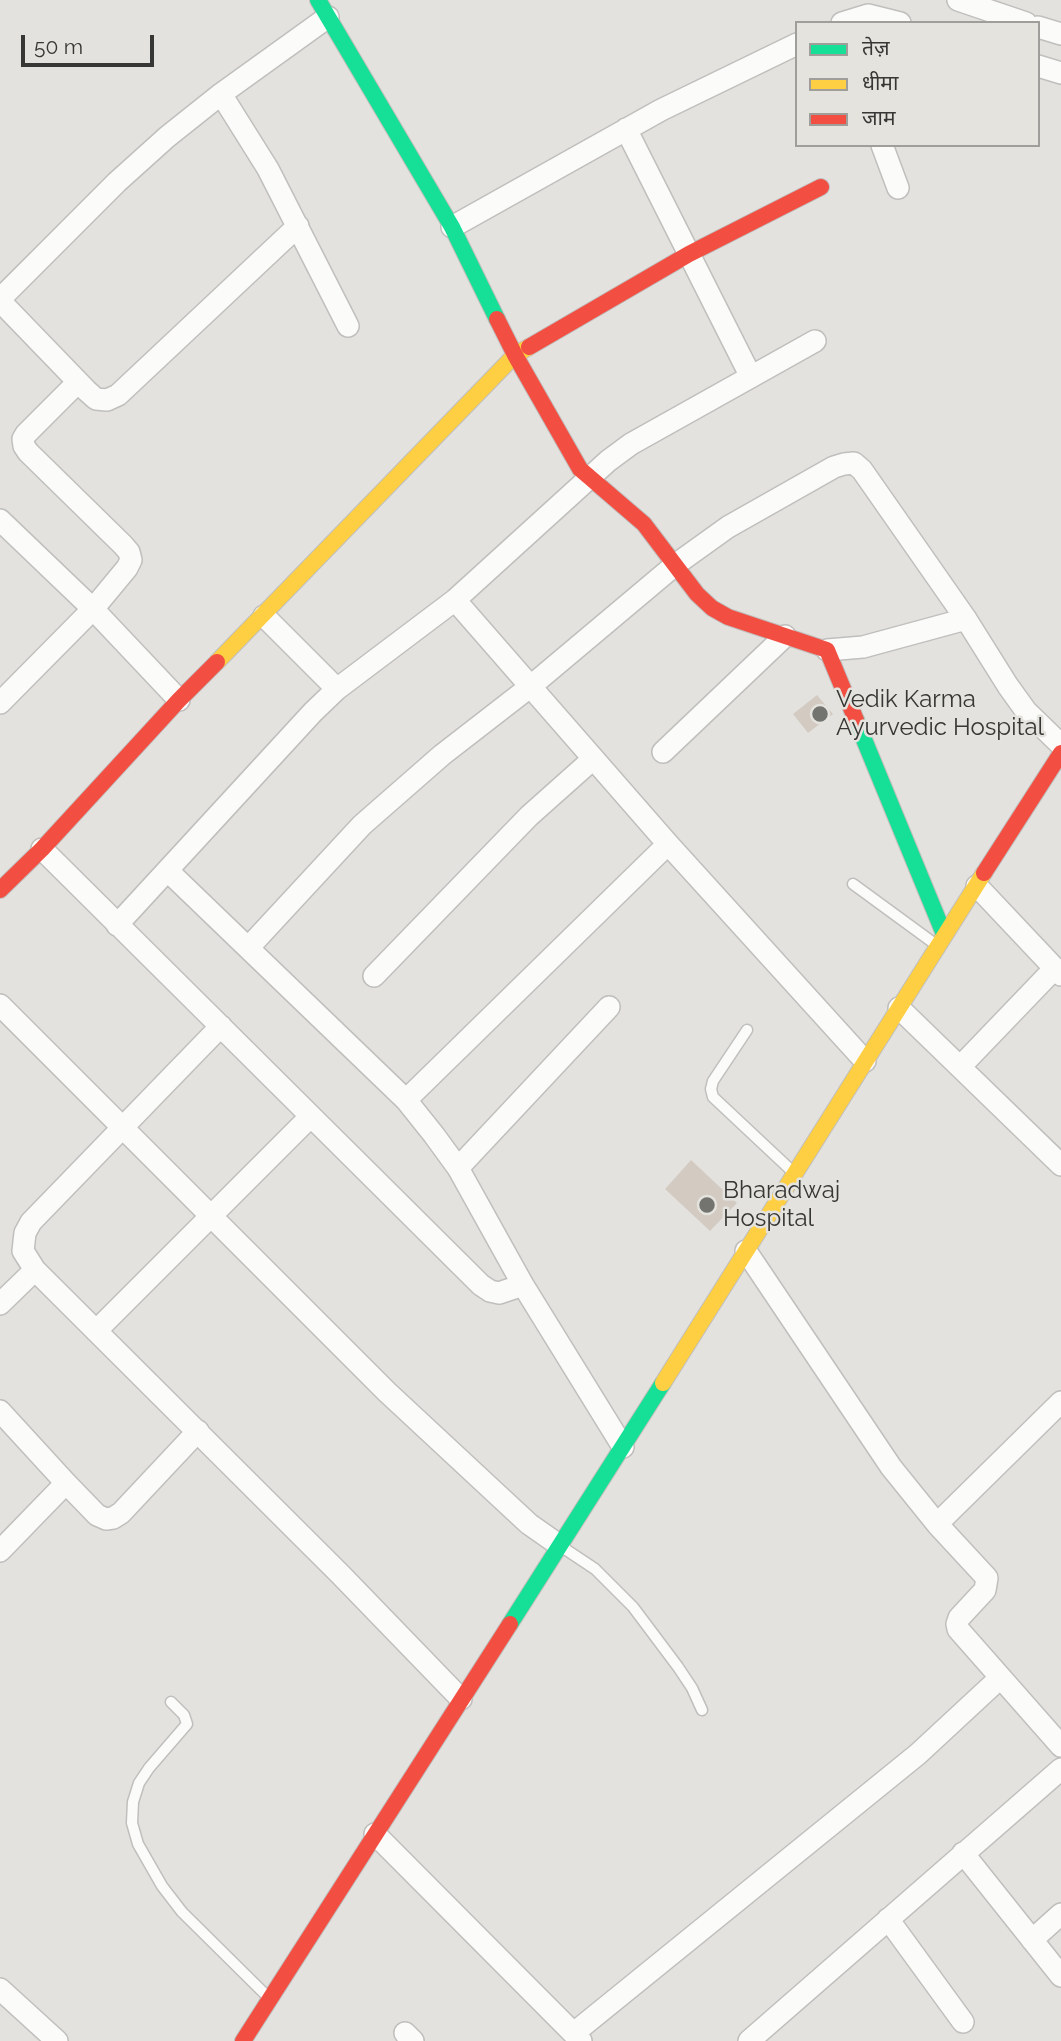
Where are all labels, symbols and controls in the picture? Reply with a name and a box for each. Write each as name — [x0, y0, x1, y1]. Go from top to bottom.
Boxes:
scale bar — [24, 21, 158, 65]
legend — [795, 21, 1040, 147]
text: 50 m — [34, 34, 83, 59]
text: तेज़ — [862, 35, 890, 60]
text: धीमा — [862, 70, 898, 95]
text: जाम — [862, 105, 896, 130]
place label: Vedik Karma Ayurvedic Hospital — [836, 686, 1044, 742]
marker: Vedik Karma Ayurvedic Hospital — [810, 704, 830, 724]
place label: Bharadwaj Hospital — [723, 1177, 840, 1233]
marker: Bharadwaj Hospital — [697, 1195, 717, 1215]

